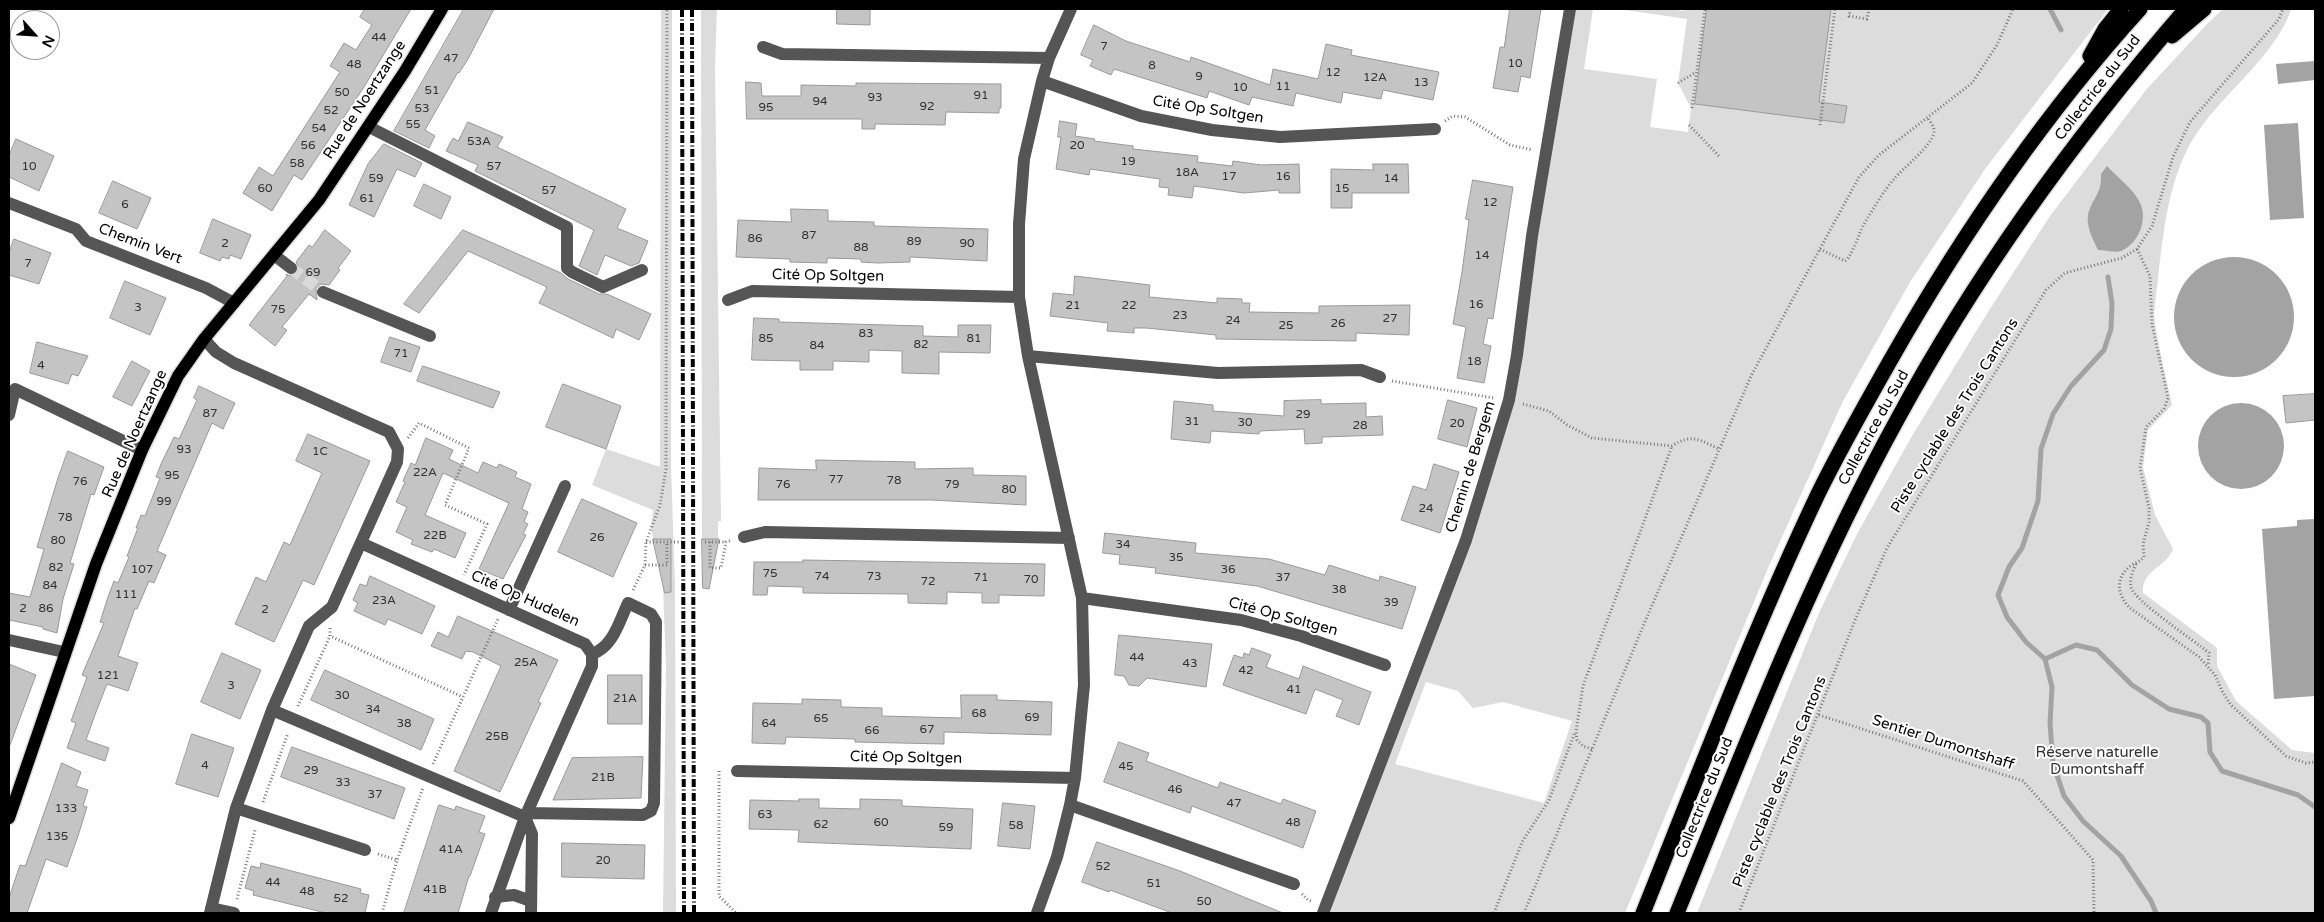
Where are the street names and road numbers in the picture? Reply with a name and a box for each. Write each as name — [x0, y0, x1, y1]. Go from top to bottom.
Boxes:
street label: Collectrice du Sud — [2051, 32, 2145, 144]
street label: Rue de Noertzange — [320, 37, 410, 163]
street label: Cité Op Soltgen — [1151, 92, 1265, 128]
street label: Chemin Vert — [96, 220, 184, 268]
street label: Cité Op Soltgen — [772, 266, 884, 286]
street label: Piste cyclable des Trois Cantons — [1887, 315, 2023, 517]
street label: Rue de Noertzange — [99, 367, 171, 501]
street label: Collectrice du Sud — [1835, 367, 1913, 489]
street label: Chemin de Bergem — [1442, 399, 1500, 535]
street label: Cité Op Hudelen — [468, 567, 582, 631]
street label: Cité Op Soltgen — [1226, 594, 1340, 640]
street label: Piste cyclable des Trois Cantons — [1729, 674, 1831, 890]
street label: Sentier Dumontshaff — [1870, 712, 2016, 774]
street label: Collectrice du Sud — [1672, 735, 1738, 861]
street label: Cité Op Soltgen — [850, 748, 962, 768]

